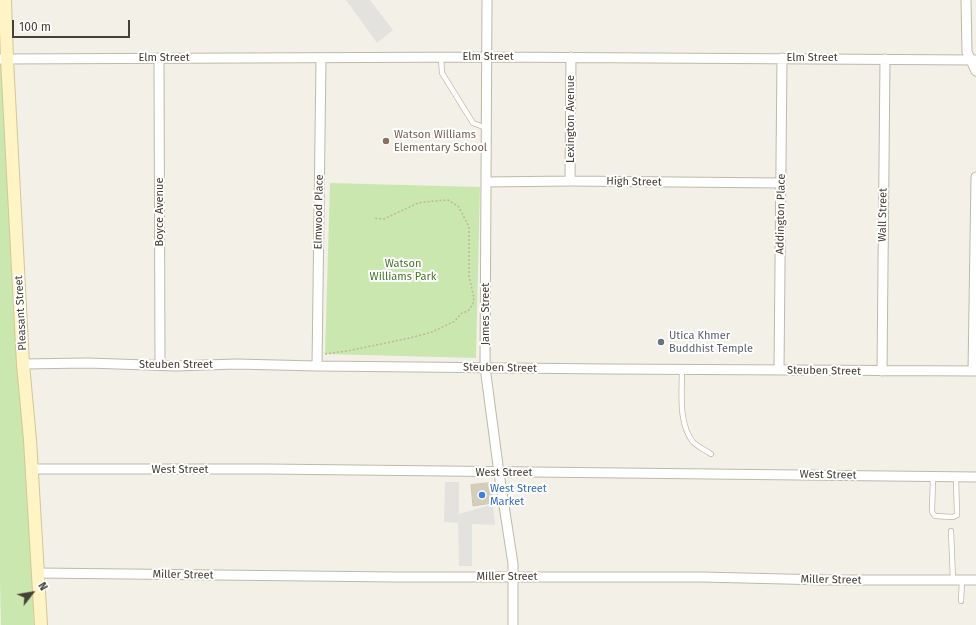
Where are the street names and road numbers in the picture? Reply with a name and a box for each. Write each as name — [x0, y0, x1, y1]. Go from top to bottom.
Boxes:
street label: Elm Street — [462, 50, 514, 64]
street label: Elm Street — [138, 51, 190, 65]
street label: Elm Street — [786, 51, 838, 65]
street label: Lexington Avenue — [564, 75, 578, 163]
street label: Addington Place — [774, 173, 788, 255]
street label: Elmwood Place — [312, 174, 326, 250]
street label: High Street — [606, 175, 662, 189]
street label: Boyce Avenue — [153, 178, 167, 246]
street label: Wall Street — [876, 188, 890, 242]
street label: Pleasant Street — [12, 275, 30, 351]
street label: James Street — [479, 283, 493, 345]
street label: Steuben Street — [139, 358, 213, 372]
street label: Steuben Street — [463, 361, 537, 375]
street label: Steuben Street — [787, 364, 861, 378]
street label: West Street — [152, 463, 208, 477]
street label: West Street — [476, 466, 532, 480]
street label: West Street — [799, 468, 857, 482]
street label: Miller Street — [152, 568, 214, 582]
street label: Miller Street — [476, 570, 538, 584]
street label: Miller Street — [800, 573, 862, 587]

